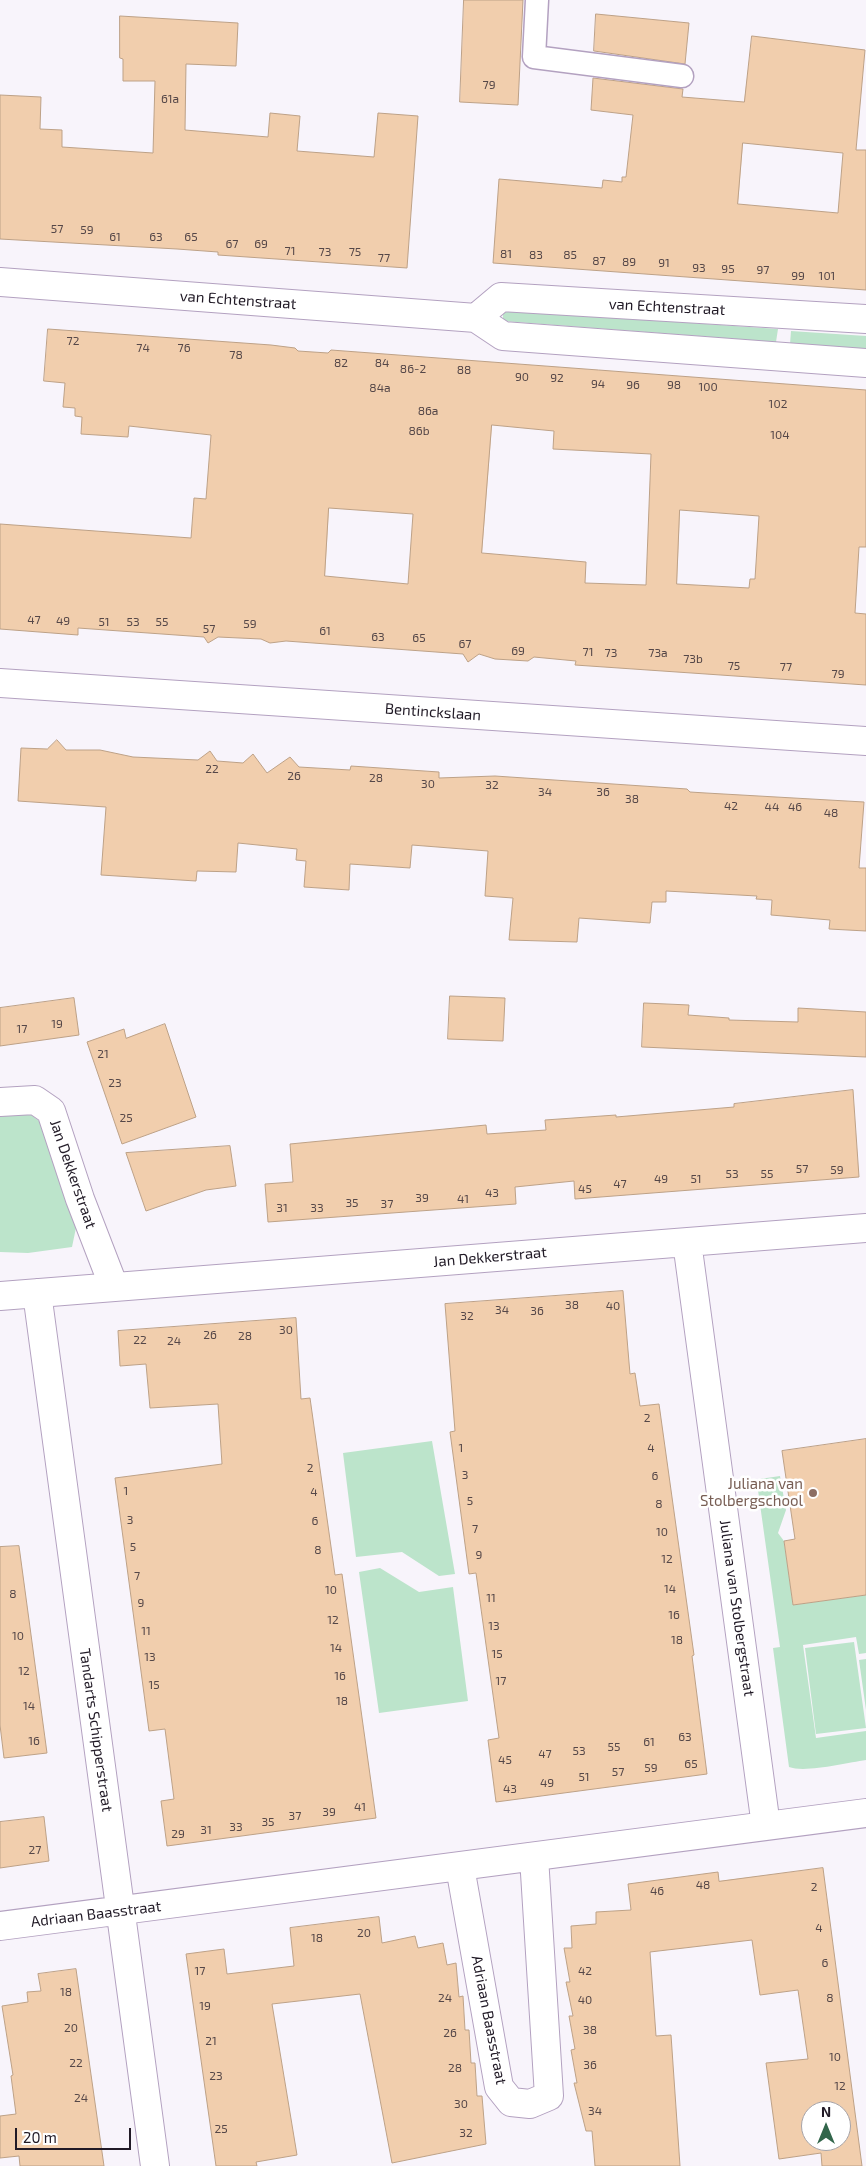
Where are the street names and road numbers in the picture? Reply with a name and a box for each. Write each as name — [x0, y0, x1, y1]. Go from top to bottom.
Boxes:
street label: van Echtenstraat — [179, 287, 297, 313]
street label: van Echtenstraat — [608, 295, 726, 319]
street label: Bentinckslaan — [384, 700, 482, 724]
street label: Jan Dekkerstraat — [46, 1117, 100, 1231]
street label: Jan Dekkerstraat — [432, 1243, 548, 1271]
street label: Juliana van Stolbergstraat — [716, 1519, 758, 1697]
street label: Tandarts Schipperstraat — [76, 1647, 116, 1813]
street label: Adriaan Baasstraat — [30, 1897, 162, 1931]
street label: Adriaan Baasstraat — [468, 1954, 510, 2086]

